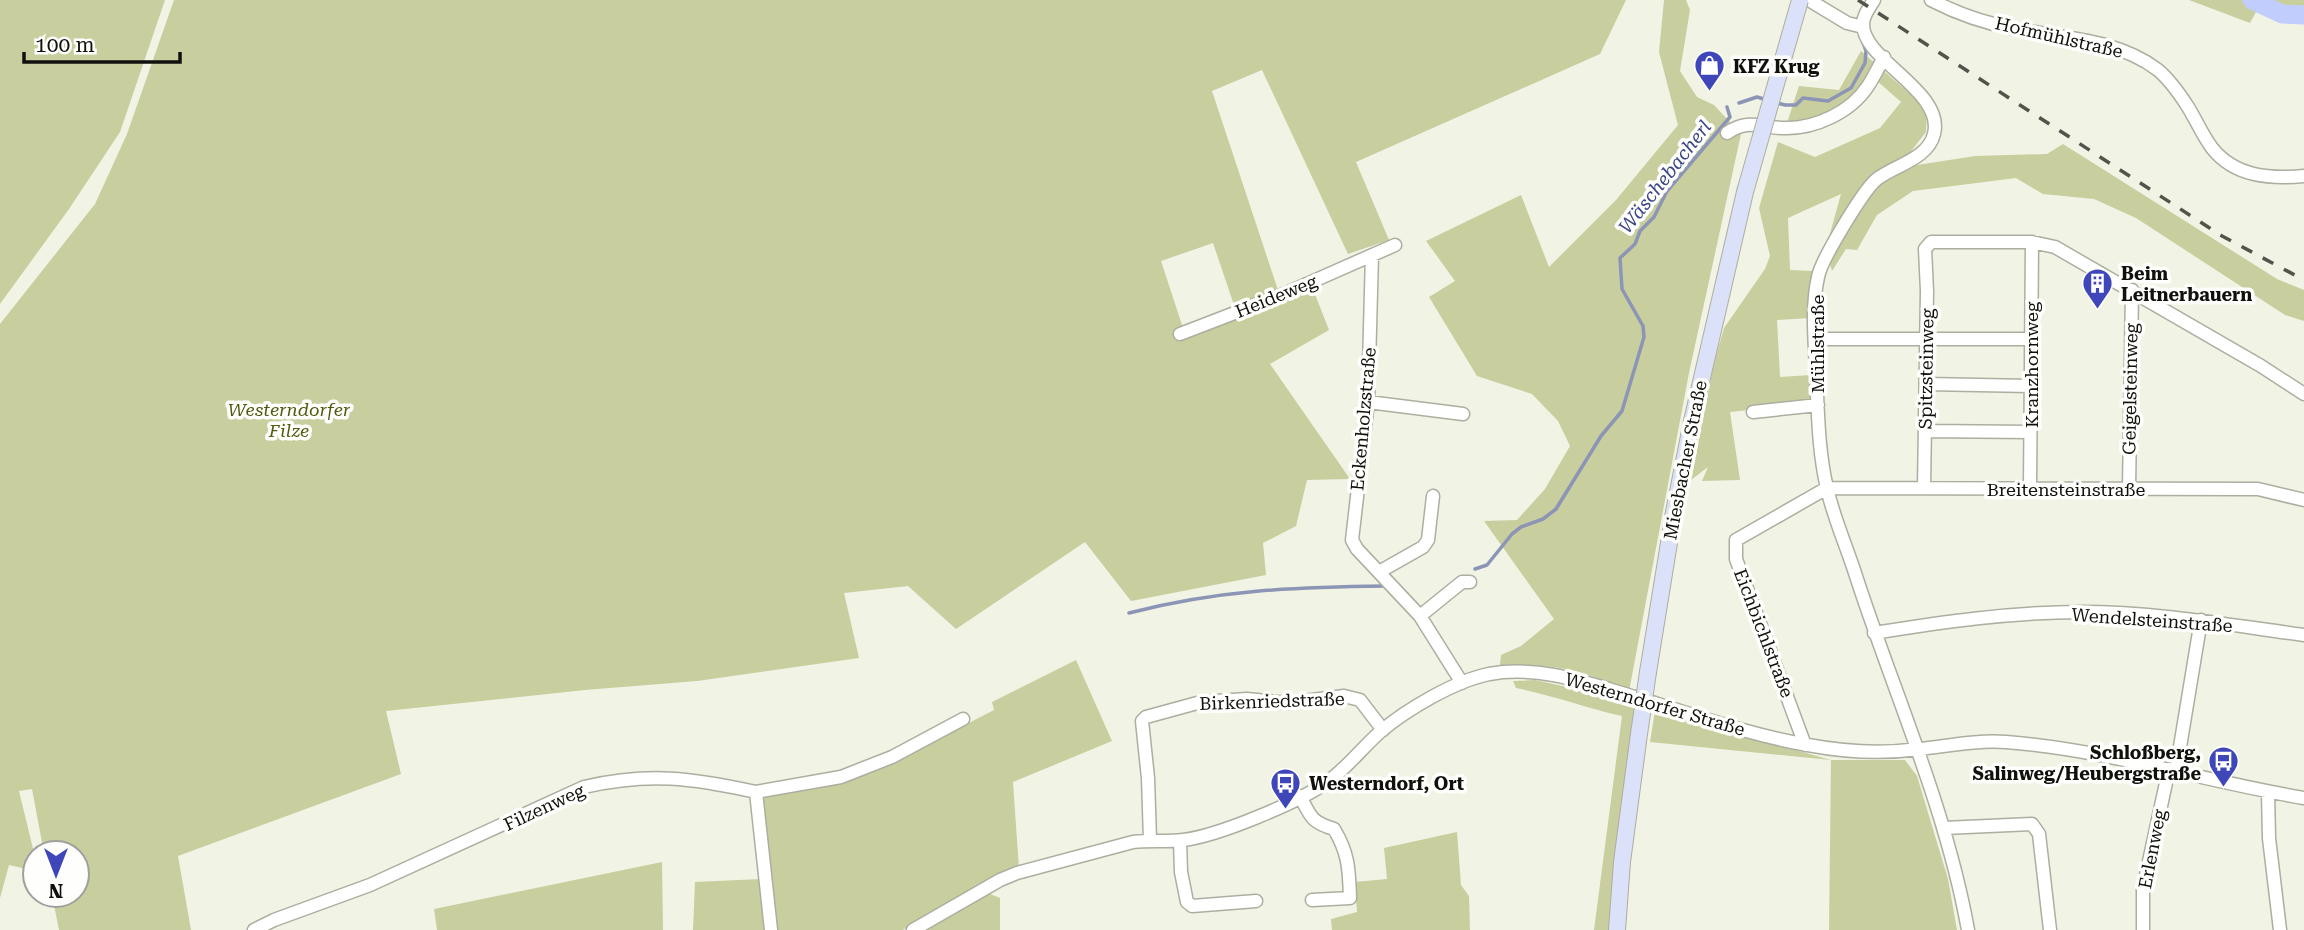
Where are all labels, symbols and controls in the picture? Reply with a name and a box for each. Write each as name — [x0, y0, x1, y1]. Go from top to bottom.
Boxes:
street label: Hofmühlstraße — [1993, 12, 2125, 62]
scale bar — [24, 21, 180, 65]
text: 100 m — [35, 33, 95, 57]
shop icon: KFZ Krug — [1693, 49, 1727, 93]
place label: KFZ Krug — [1733, 56, 1820, 77]
water label: Wäschebacherl — [1614, 116, 1716, 238]
place label: Beim Leitnerbauern — [2121, 263, 2252, 305]
building icon: Beim Leitnerbauern — [2081, 266, 2115, 310]
street label: Heideweg — [1232, 270, 1321, 322]
street label: Mühlstraße — [1807, 295, 1828, 393]
street label: Kranzhornweg — [2021, 301, 2042, 428]
street label: Spitzsteinweg — [1914, 308, 1938, 430]
street label: Geigelsteinweg — [2118, 322, 2142, 455]
street label: Eckenholzstraße — [1346, 346, 1380, 492]
street label: Miesbacher Straße — [1659, 378, 1711, 541]
park label: Westerndorfer Filze — [228, 399, 351, 441]
street label: Breitensteinstraße — [1987, 479, 2145, 500]
street label: Eichbichlstraße — [1730, 566, 1798, 701]
street label: Wendelsteinstraße — [2071, 604, 2233, 636]
street label: Westerndorfer Straße — [1563, 668, 1747, 740]
street label: Birkenriedstraße — [1199, 688, 1345, 714]
place label: Schloßberg, Salinweg/Heubergstraße — [1973, 742, 2201, 784]
bus stop icon: Schloßberg, Salinweg/Heubergstraße — [2207, 745, 2241, 789]
bus stop icon: Westerndorf, Ort — [1269, 766, 1303, 810]
place label: Westerndorf, Ort — [1309, 773, 1464, 794]
street label: Filzenweg — [500, 779, 588, 835]
street label: Erlenweg — [2134, 807, 2170, 890]
north arrow — [21, 839, 91, 909]
text: N — [48, 879, 63, 902]

